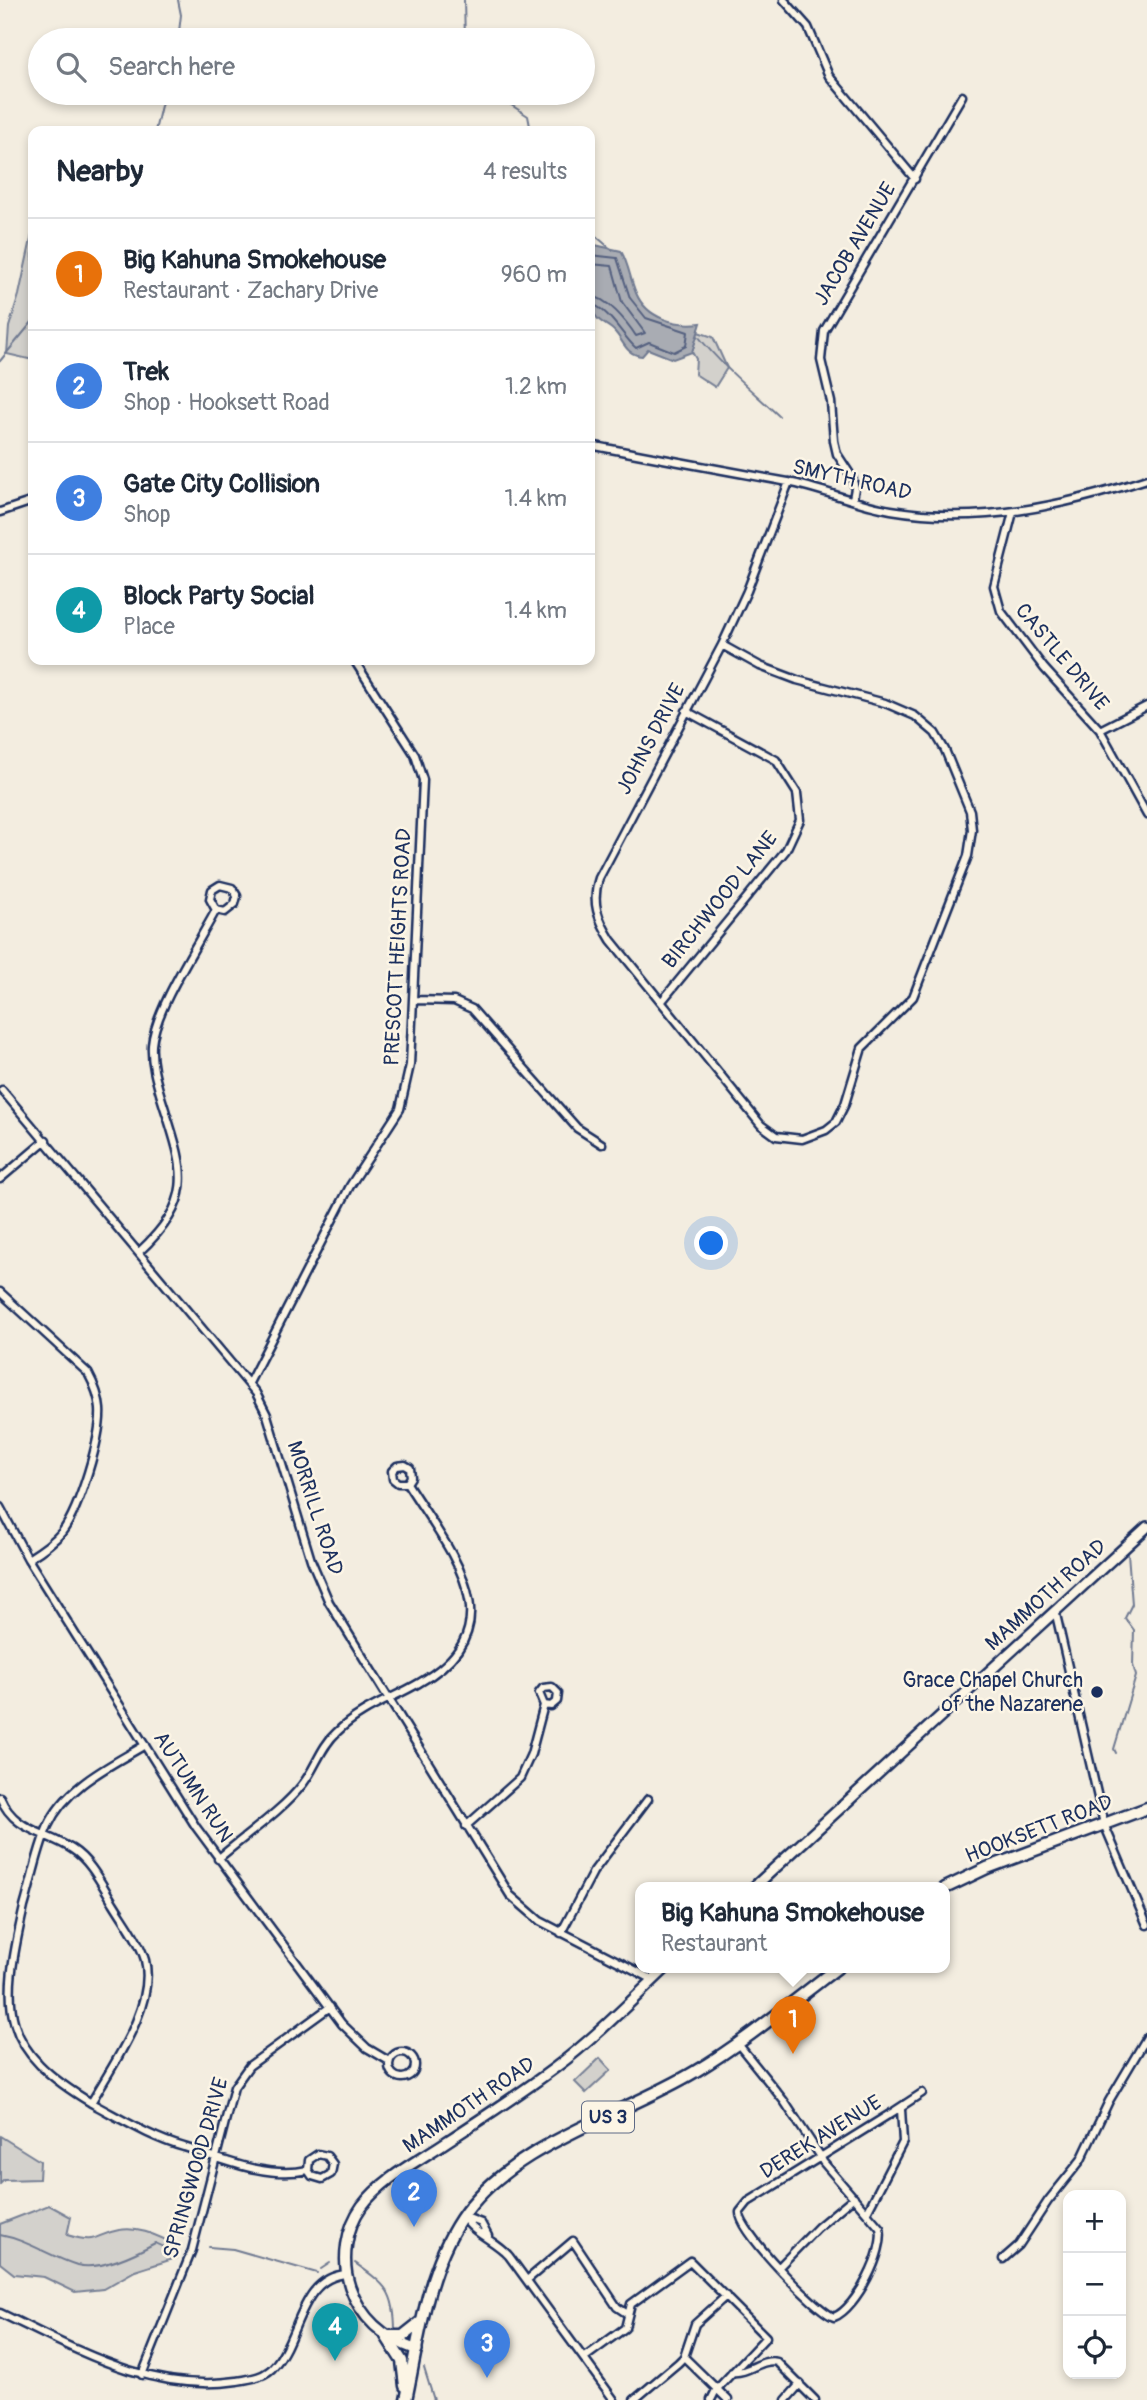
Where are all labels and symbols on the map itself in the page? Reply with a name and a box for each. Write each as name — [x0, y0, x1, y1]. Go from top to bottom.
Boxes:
street label: JACOB AVENUE — [808, 177, 903, 311]
street label: SMYTH ROAD — [790, 453, 914, 507]
street label: CASTLE DRIVE — [1009, 598, 1115, 717]
street label: JOHNS DRIVE — [610, 679, 692, 799]
street label: BIRCHWOOD LANE — [656, 826, 784, 974]
street label: PRESCOTT HEIGHTS ROAD — [378, 827, 418, 1067]
your location — [694, 1226, 728, 1260]
street label: MORRILL ROAD — [281, 1438, 349, 1578]
street label: MAMMOTH ROAD — [980, 1533, 1112, 1657]
place label: Grace Chapel Church of the Nazarene — [902, 1667, 1084, 1718]
marker: Grace Chapel Church of the Nazarene — [1089, 1684, 1105, 1700]
street label: AUTUMN RUN — [147, 1726, 239, 1848]
street label: HOOKSETT ROAD — [961, 1788, 1117, 1870]
pin: 1 — [770, 1996, 816, 2054]
street label: MAMMOTH ROAD — [398, 2051, 540, 2159]
street label: SPRINGWOOD DRIVE — [157, 2074, 235, 2262]
street label: DEREK AVENUE — [755, 2089, 887, 2185]
road number: US 3 — [582, 2102, 634, 2132]
pin: 2 — [391, 2169, 437, 2227]
pin: 4 — [312, 2303, 358, 2361]
pin: 3 — [464, 2320, 510, 2378]

